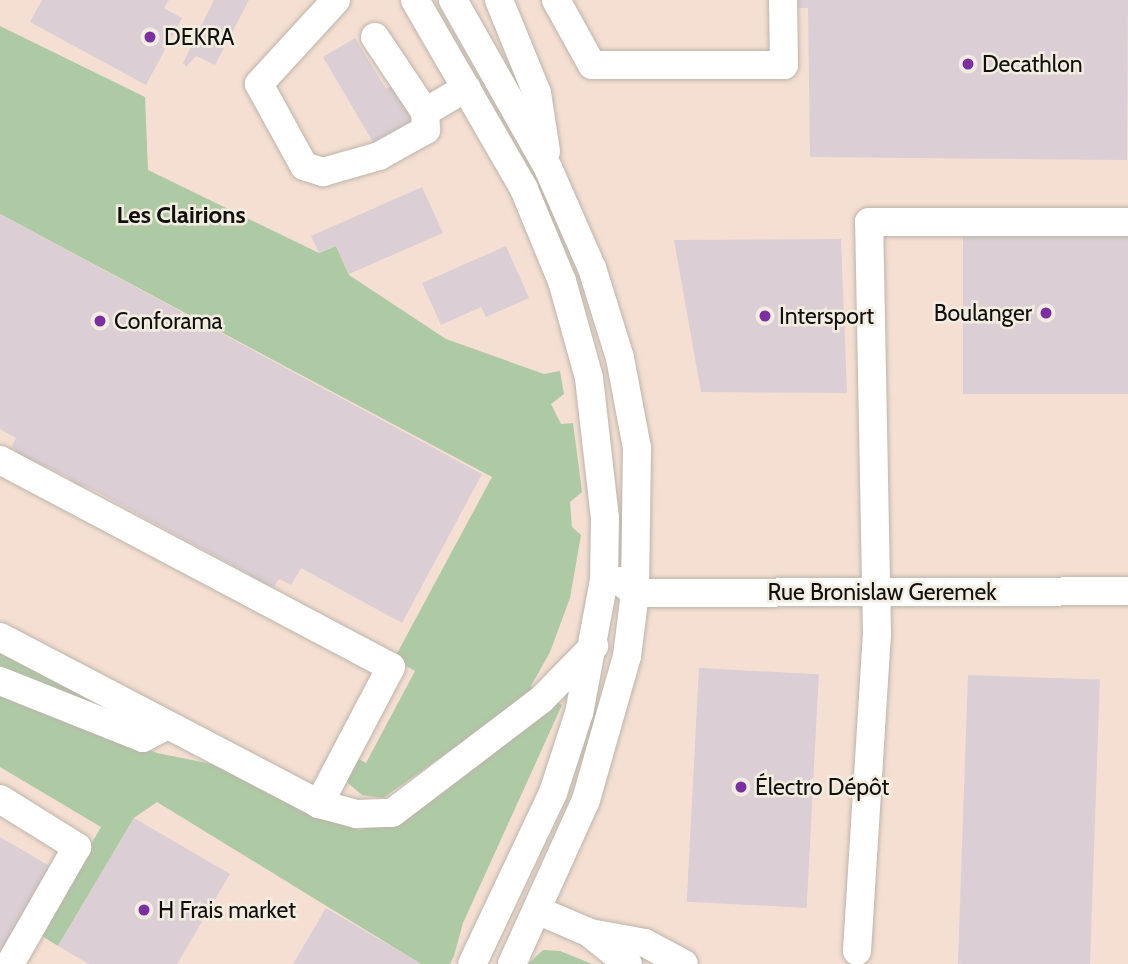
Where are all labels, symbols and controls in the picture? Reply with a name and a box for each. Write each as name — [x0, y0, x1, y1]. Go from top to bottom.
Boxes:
place label: DEKRA — [164, 23, 235, 51]
marker: DEKRA — [142, 29, 158, 45]
place label: Decathlon — [982, 50, 1083, 78]
marker: Decathlon — [960, 56, 976, 72]
district label: Les Clairions — [116, 201, 246, 229]
place label: Boulanger — [934, 299, 1032, 327]
place label: Intersport — [779, 302, 874, 330]
marker: Boulanger — [1038, 305, 1054, 321]
place label: Conforama — [114, 307, 223, 335]
marker: Intersport — [757, 308, 773, 324]
marker: Conforama — [92, 313, 108, 329]
street label: Rue Bronislaw Geremek — [767, 578, 997, 606]
place label: Électro Dépôt — [755, 773, 889, 801]
marker: Électro Dépôt — [733, 779, 749, 795]
place label: H Frais market — [158, 896, 296, 924]
marker: H Frais market — [136, 902, 152, 918]

